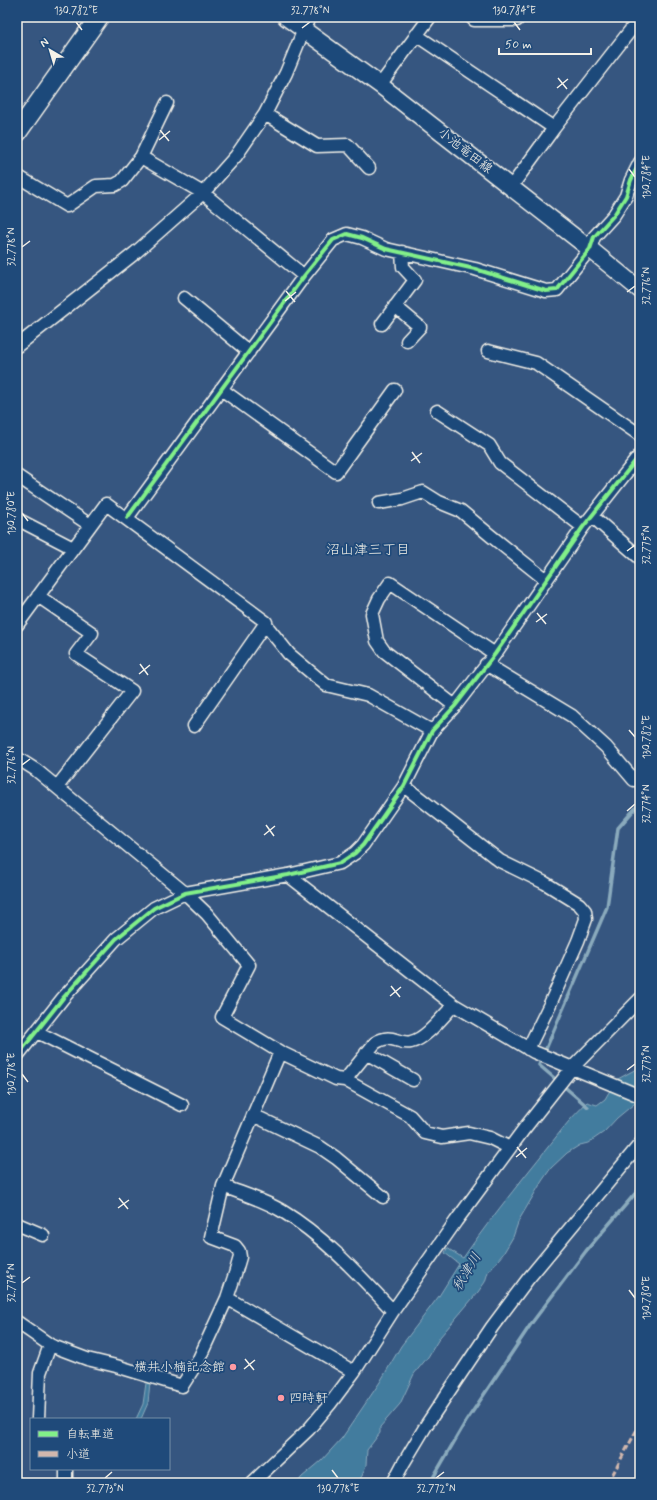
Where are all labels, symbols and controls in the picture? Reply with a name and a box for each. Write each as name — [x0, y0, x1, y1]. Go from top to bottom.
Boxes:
text: 130.782°E — [54, 4, 98, 18]
text: 32.778°N — [291, 4, 330, 18]
text: 130.784°E — [492, 4, 536, 18]
north arrow — [30, 30, 70, 70]
scale bar — [499, 30, 591, 56]
text: N — [37, 35, 52, 51]
text: 50 m — [505, 37, 532, 53]
street label: 小池竜田線 — [434, 124, 497, 178]
text: 130.784°E — [640, 155, 654, 199]
text: 32.778°N — [5, 227, 19, 266]
text: 32.776°N — [640, 267, 654, 305]
text: 130.780°E — [5, 491, 19, 535]
text: 32.775°N — [640, 525, 654, 564]
district label: 沼山津三丁目 — [326, 541, 410, 559]
text: 130.782°E — [640, 715, 654, 759]
text: 32.776°N — [5, 746, 19, 784]
text: 32.774°N — [640, 784, 654, 824]
text: 32.773°N — [640, 1045, 654, 1083]
text: 130.778°E — [5, 1052, 19, 1095]
water label: 秋津川 — [448, 1249, 486, 1295]
text: 32.774°N — [5, 1263, 19, 1303]
text: 130.780°E — [640, 1276, 654, 1320]
place label: 横井小楠記念館 — [134, 1359, 225, 1376]
marker: 横井小楠記念館 — [228, 1362, 238, 1372]
place label: 四時軒 — [289, 1390, 328, 1407]
marker: 四時軒 — [276, 1393, 286, 1403]
legend — [30, 1418, 170, 1470]
text: 自転車道 — [66, 1427, 114, 1443]
text: 小道 — [66, 1447, 90, 1463]
text: 32.773°N — [86, 1482, 124, 1496]
text: 130.778°E — [317, 1482, 360, 1496]
text: 32.772°N — [416, 1482, 456, 1496]

